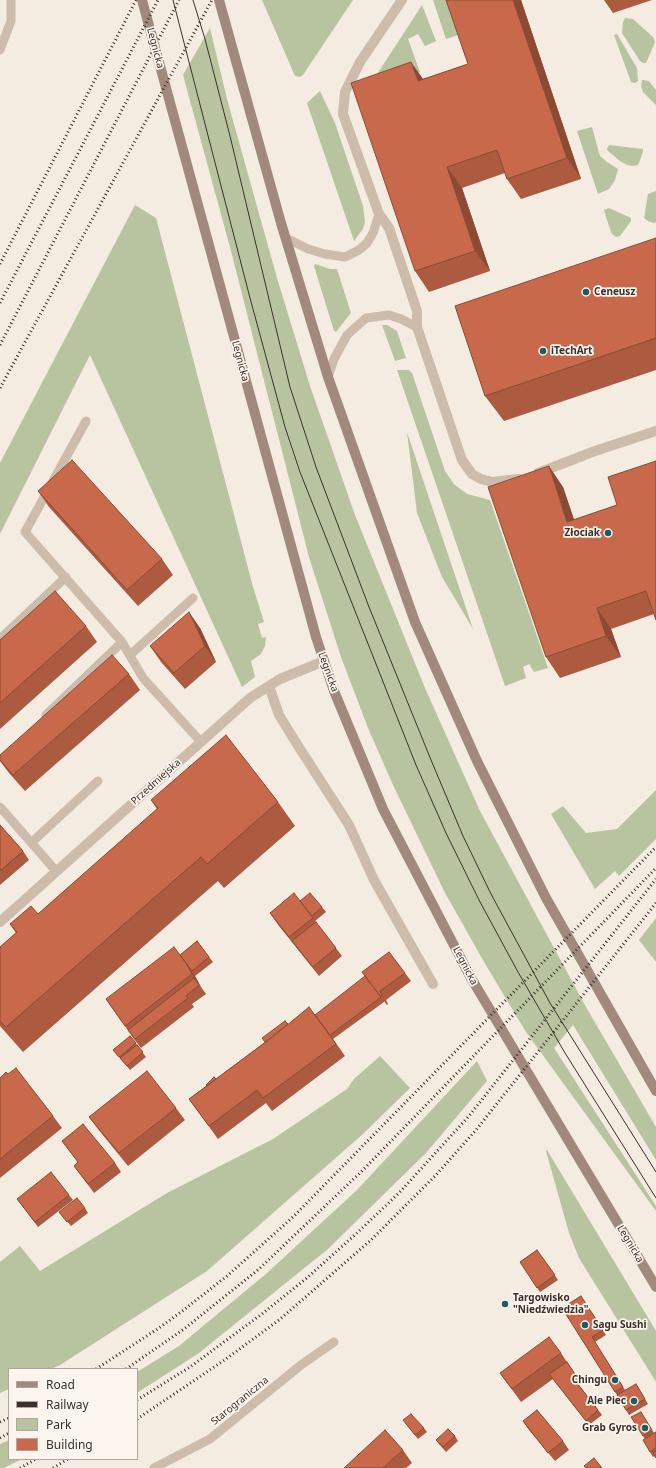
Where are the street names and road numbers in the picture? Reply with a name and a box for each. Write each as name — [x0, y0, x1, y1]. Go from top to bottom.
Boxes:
street label: Legnicka — [144, 26, 166, 70]
street label: Legnicka — [229, 339, 251, 383]
street label: Legnicka — [315, 650, 341, 694]
street label: Przedmiejska — [129, 757, 183, 807]
street label: Legnicka — [450, 945, 480, 987]
street label: Legnicka — [614, 1223, 646, 1265]
street label: Starograniczna — [209, 1374, 271, 1428]

